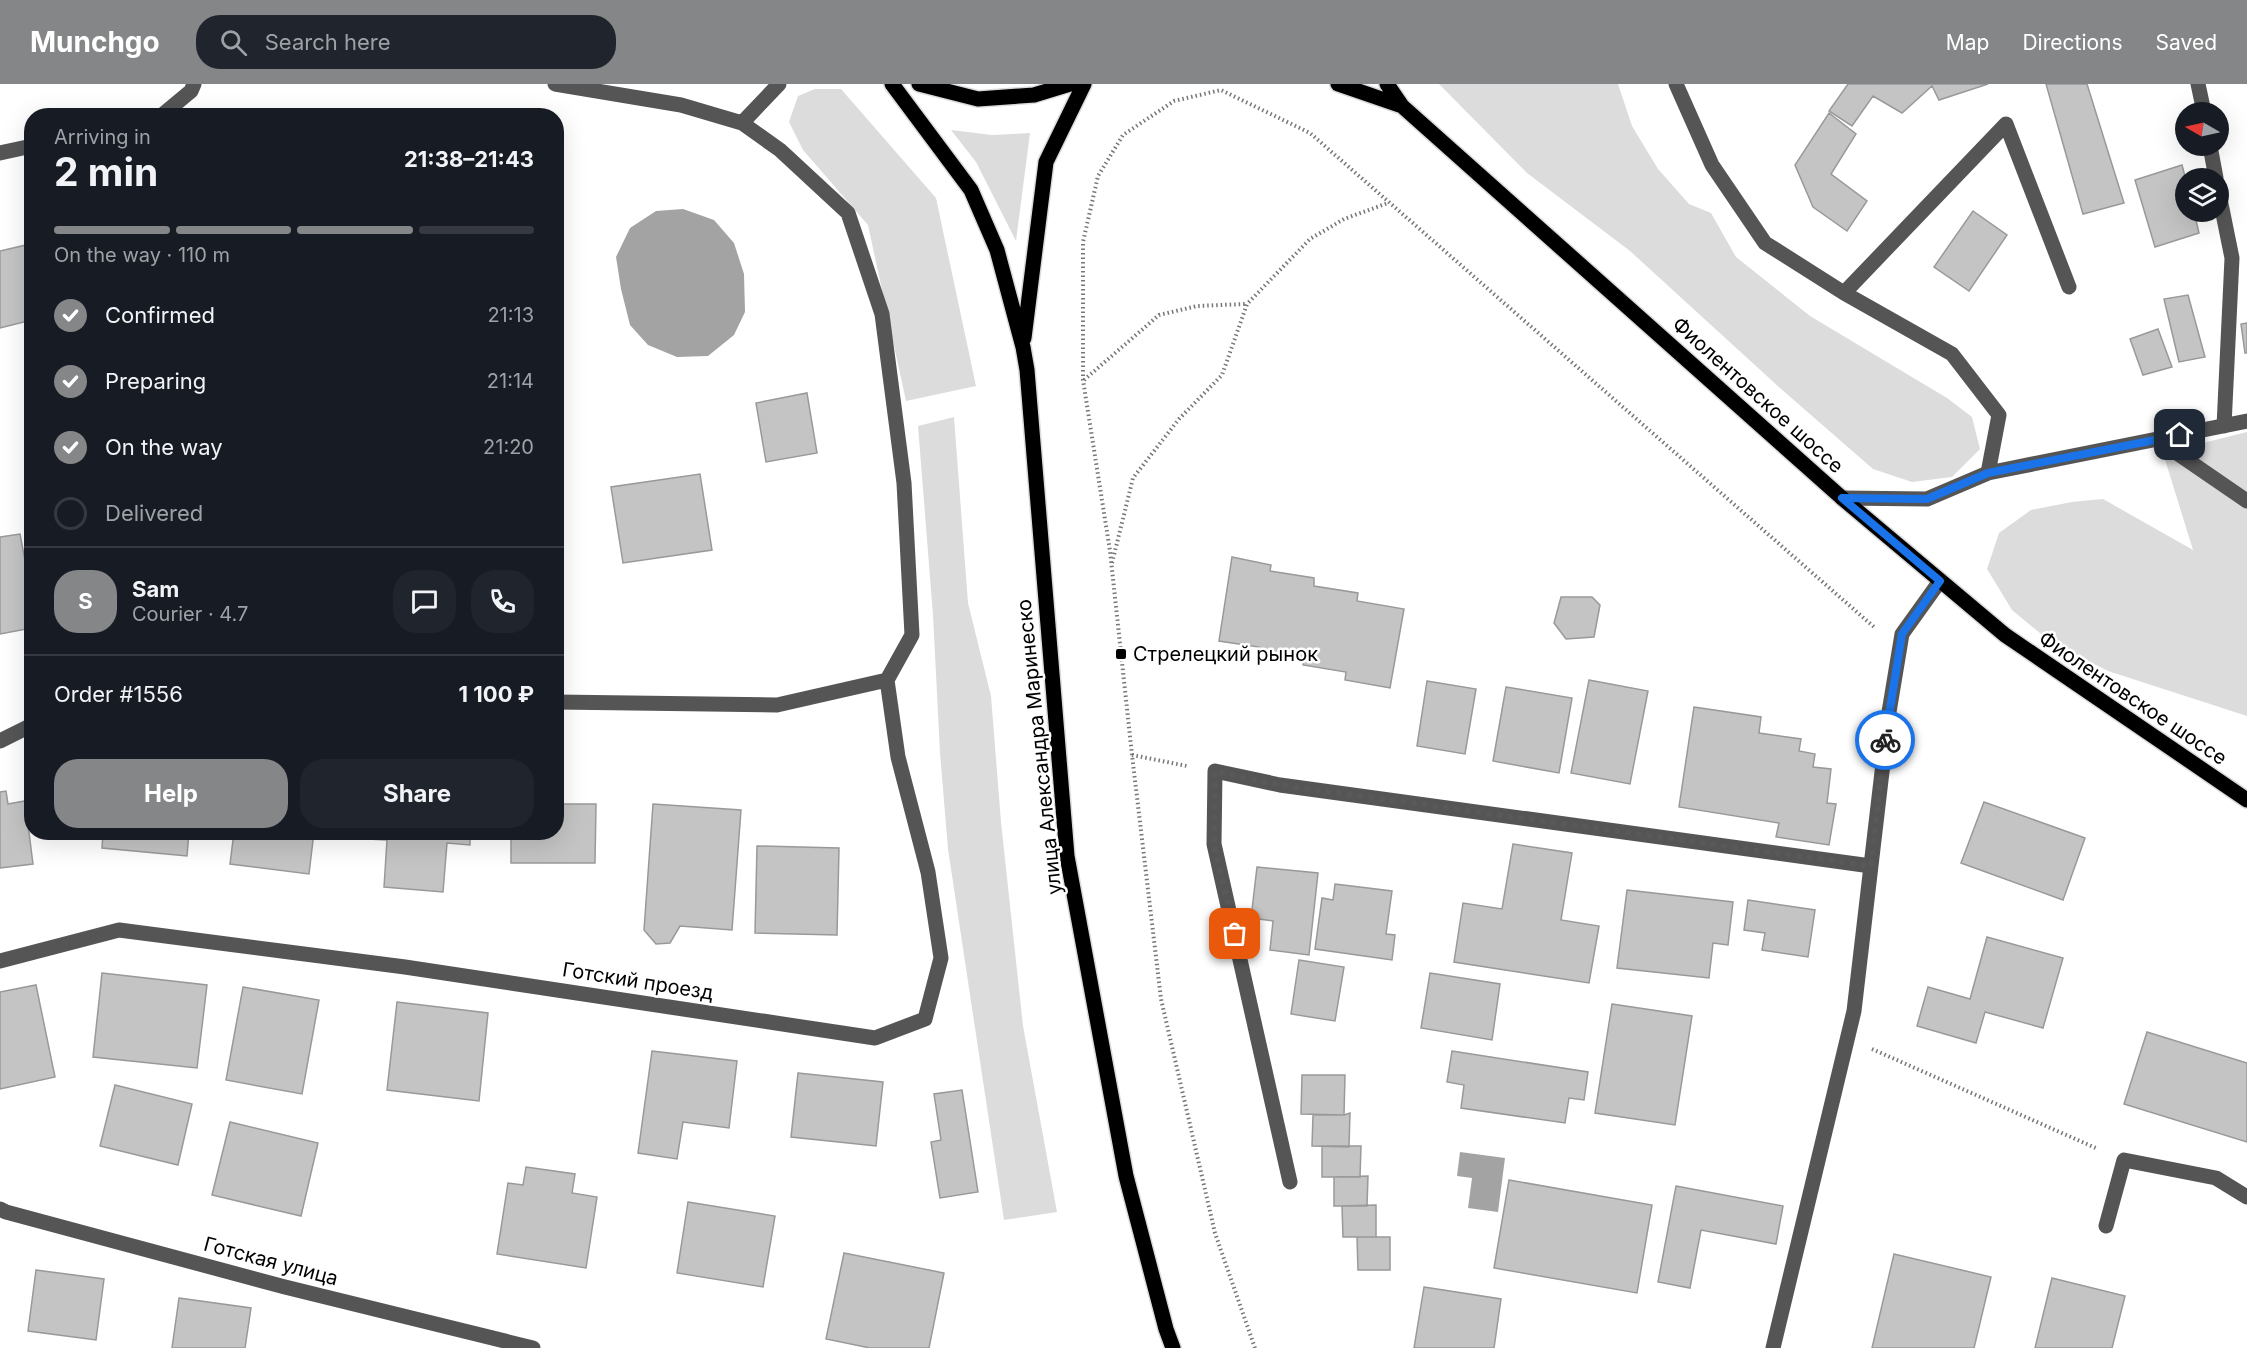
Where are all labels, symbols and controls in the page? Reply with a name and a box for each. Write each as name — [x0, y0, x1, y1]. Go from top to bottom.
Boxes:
search box — [196, 15, 616, 69]
text: Munchgo — [30, 25, 160, 59]
icon: search — [217, 26, 250, 59]
text: Search here — [265, 29, 391, 55]
text: Map — [1946, 30, 1989, 55]
text: Directions — [2022, 30, 2123, 55]
text: Saved — [2156, 30, 2217, 55]
north arrow — [2175, 102, 2229, 156]
map controls — [2175, 102, 2229, 222]
text: Arriving in — [54, 125, 151, 149]
text: 21:38–21:43 — [404, 146, 534, 172]
text: 2 min — [54, 148, 158, 195]
button: layers — [2175, 168, 2229, 222]
text: On the way · 110 m — [54, 243, 230, 267]
icon: check — [54, 299, 87, 332]
text: Confirmed — [105, 302, 215, 328]
text: 21:13 — [487, 303, 534, 327]
street label: Фиолентовское шоссе — [1668, 312, 1848, 478]
icon: check — [54, 365, 87, 398]
text: Preparing — [105, 368, 206, 394]
text: 21:14 — [487, 369, 534, 393]
pin — [2154, 409, 2205, 460]
icon: home — [2163, 418, 2196, 451]
icon: check — [54, 431, 87, 464]
text: On the way — [105, 434, 223, 460]
text: 21:20 — [483, 435, 534, 459]
text: Delivered — [105, 500, 203, 526]
button: chat — [393, 570, 456, 633]
button: phone — [471, 570, 534, 633]
text: Sam — [132, 576, 179, 602]
text: S — [78, 588, 93, 614]
street label: улица Александра Маринеско — [1012, 598, 1066, 896]
text: Courier · 4.7 — [132, 602, 248, 626]
street label: Фиолентовское шоссе — [2034, 626, 2232, 770]
place label: Стрелецкий рынок — [1133, 642, 1318, 666]
marker: Стрелецкий рынок — [1114, 647, 1128, 661]
text: Order #1556 — [54, 681, 183, 707]
text: 1 100 ₽ — [459, 681, 534, 707]
courier — [1855, 710, 1915, 770]
icon: bike — [1869, 724, 1902, 757]
button: Help — [54, 759, 288, 828]
button: Share — [300, 759, 534, 828]
pin — [1209, 908, 1260, 959]
icon: bag — [1218, 917, 1251, 950]
street label: Готский проезд — [561, 957, 715, 1005]
street label: Готская улица — [201, 1232, 341, 1290]

